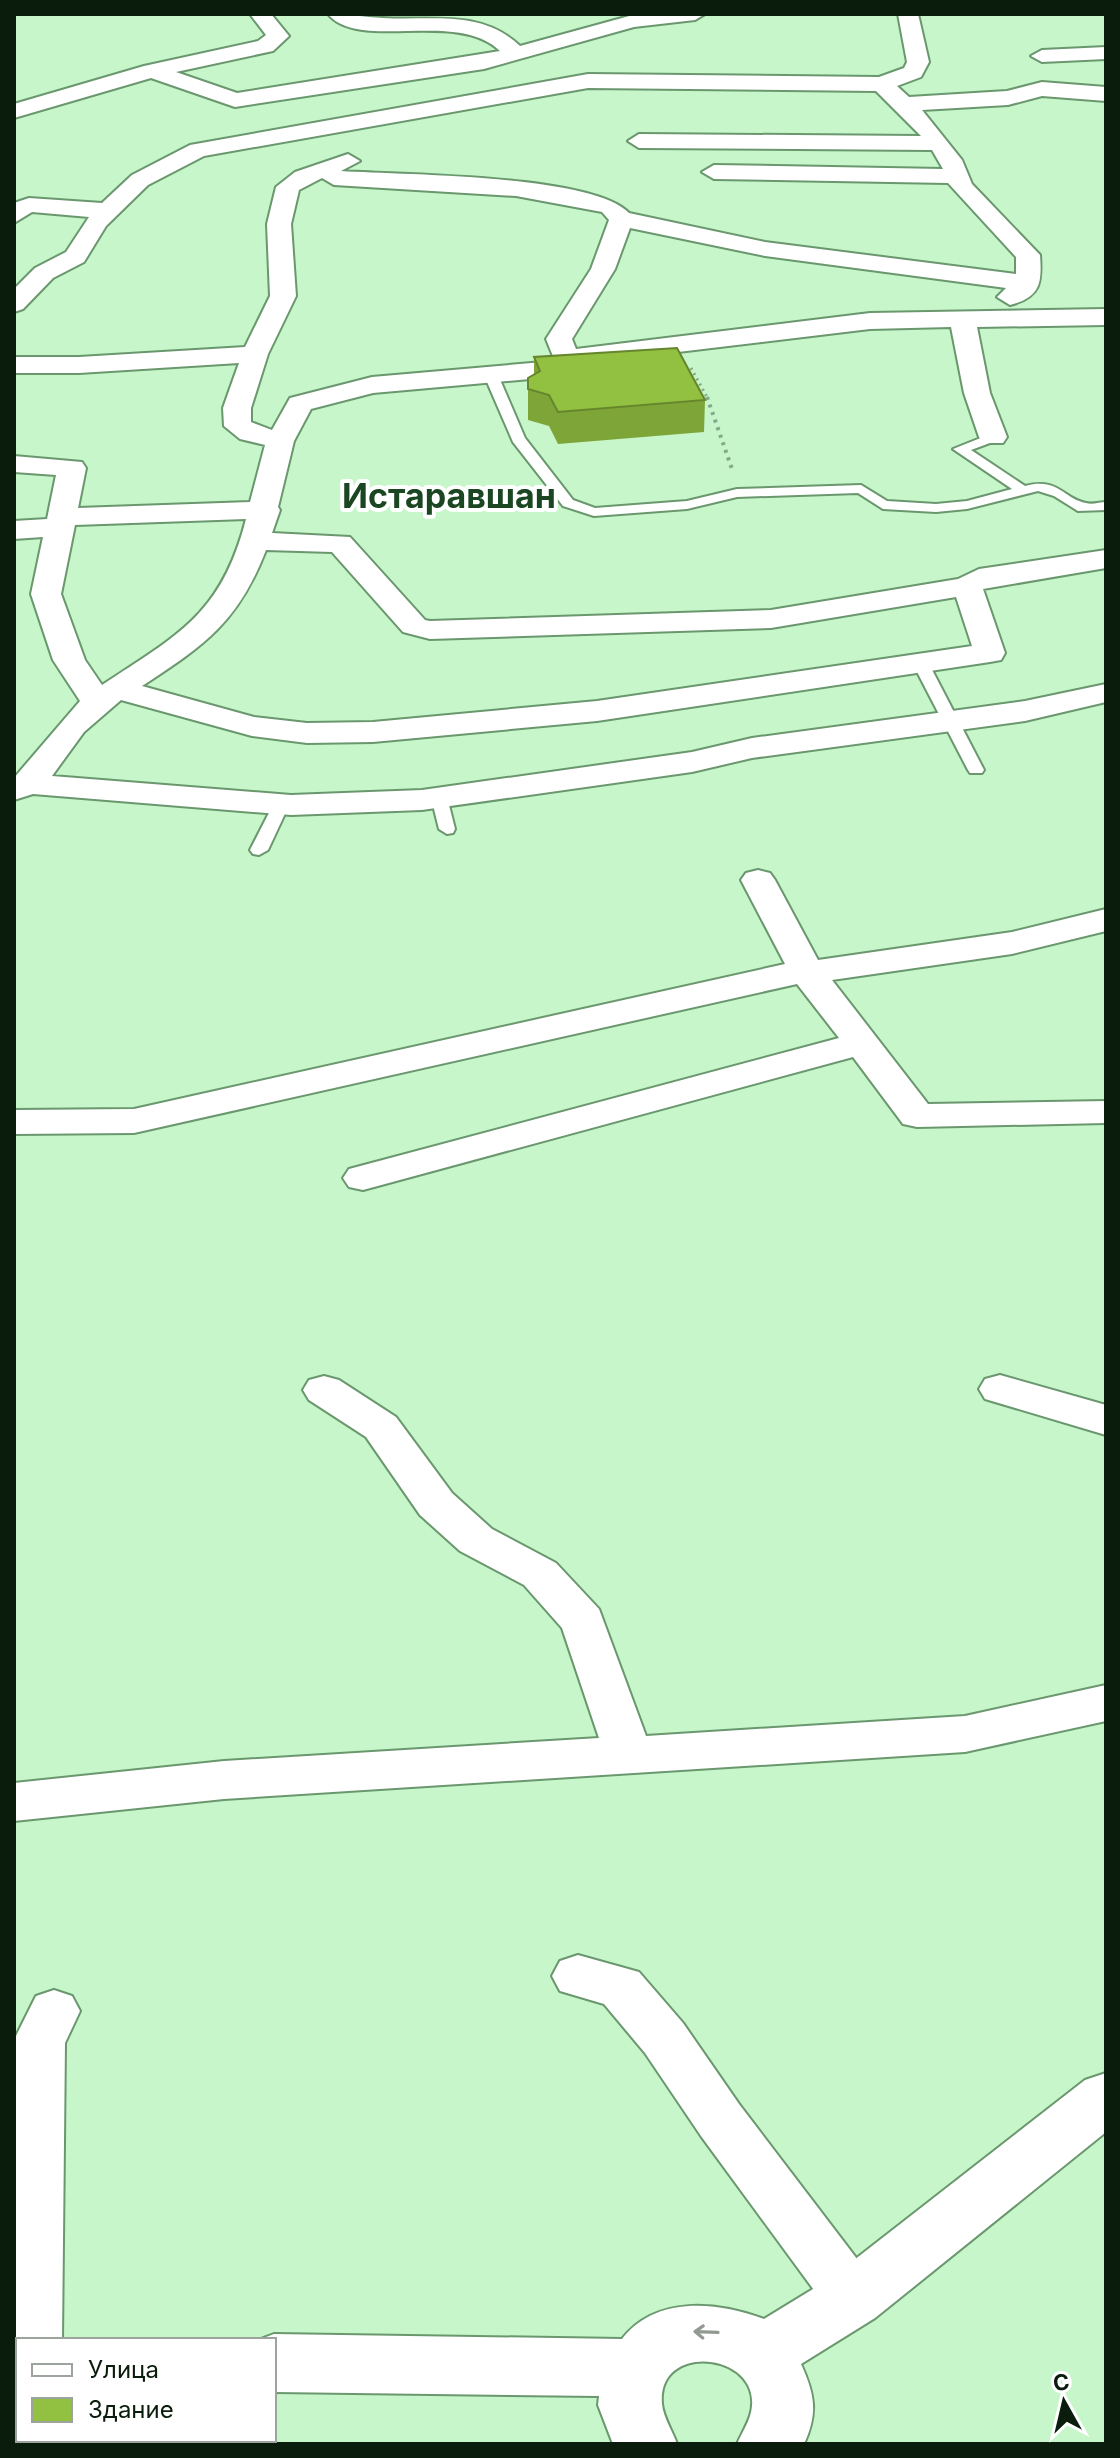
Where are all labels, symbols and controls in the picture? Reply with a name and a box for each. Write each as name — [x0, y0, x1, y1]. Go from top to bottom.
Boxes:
district label: Истаравшан — [342, 475, 556, 516]
one-way arrow — [693, 2325, 720, 2340]
legend — [16, 2338, 276, 2442]
text: Улица — [88, 2355, 159, 2384]
north arrow — [1024, 2362, 1104, 2442]
text: С — [1051, 2368, 1071, 2396]
text: Здание — [88, 2395, 174, 2424]

